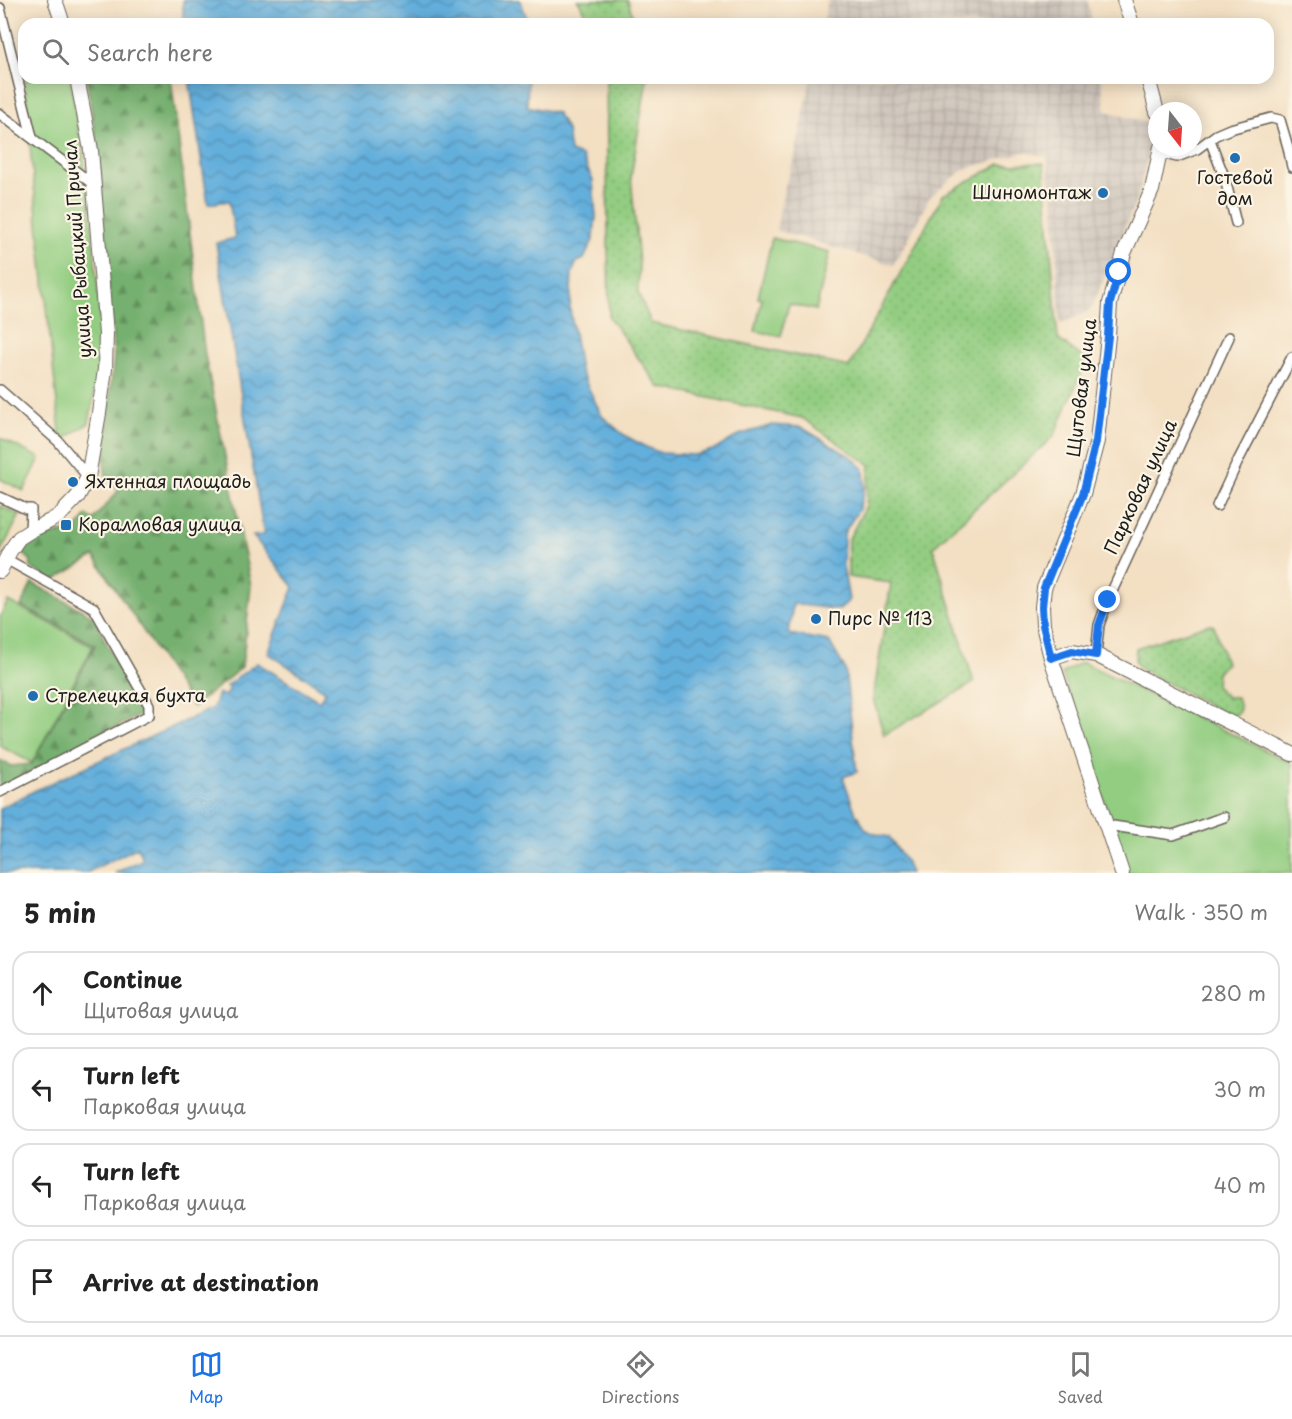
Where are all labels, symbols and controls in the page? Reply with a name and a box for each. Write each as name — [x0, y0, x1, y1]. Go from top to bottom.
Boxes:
search box — [18, 18, 1274, 84]
icon: search — [39, 35, 72, 68]
text: Search here — [87, 35, 213, 68]
north arrow — [1148, 102, 1202, 156]
street label: улица Рыбацкий Причал — [55, 139, 98, 359]
marker: Гостевой дом — [1228, 151, 1242, 165]
place label: Гостевой дом — [1197, 163, 1273, 211]
place label: Шиномонтаж — [972, 178, 1092, 205]
marker: Шиномонтаж — [1096, 186, 1110, 200]
route start — [1105, 258, 1131, 284]
street label: Щитовая улица — [1059, 316, 1103, 459]
street label: Парковая улица — [1096, 414, 1183, 558]
place label: Яхтенная площадь — [85, 467, 251, 494]
marker: Яхтенная площадь — [66, 475, 80, 489]
place label: Коралловая улица — [78, 510, 242, 537]
marker: Коралловая улица — [59, 518, 73, 532]
route end — [1094, 586, 1120, 612]
place label: Пирс № 113 — [828, 604, 933, 631]
marker: Пирс № 113 — [809, 612, 823, 626]
place label: Стрелецкая бухта — [45, 681, 206, 708]
marker: Стрелецкая бухта — [26, 689, 40, 703]
text: 5 min — [24, 893, 96, 932]
text: Walk · 350 m — [1135, 897, 1268, 927]
text: Continue — [83, 962, 182, 995]
icon: ahead — [26, 977, 59, 1010]
text: 280 m — [1201, 978, 1266, 1008]
text: Щитовая улица — [83, 995, 238, 1025]
text: Turn left — [83, 1058, 180, 1091]
icon: left — [26, 1073, 59, 1106]
text: 30 m — [1213, 1074, 1266, 1104]
text: Парковая улица — [83, 1091, 246, 1121]
text: Turn left — [83, 1154, 180, 1187]
icon: left — [26, 1169, 59, 1202]
text: 40 m — [1214, 1170, 1266, 1200]
text: Парковая улица — [83, 1187, 246, 1217]
icon: arrive — [26, 1265, 59, 1298]
text: Arrive at destination — [83, 1265, 319, 1298]
tab: Map — [189, 1348, 223, 1408]
tab: Directions — [601, 1348, 679, 1408]
tab: Saved — [1057, 1348, 1103, 1408]

